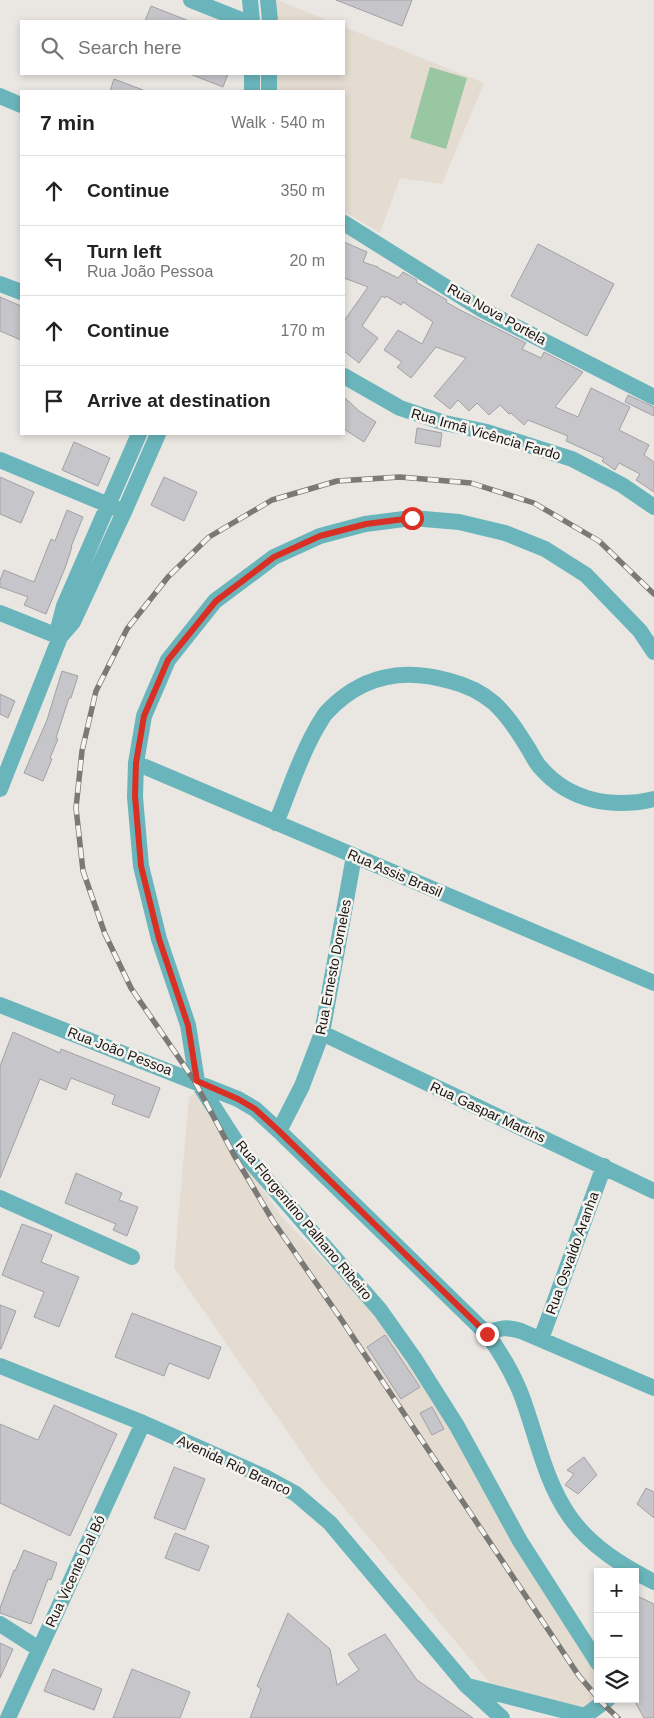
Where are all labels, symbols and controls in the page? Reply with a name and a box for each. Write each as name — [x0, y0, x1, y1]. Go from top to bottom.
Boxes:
search box — [20, 20, 345, 75]
icon: search — [38, 34, 66, 62]
text: Search here — [78, 37, 182, 58]
text: 7 min — [40, 111, 95, 134]
text: Walk · 540 m — [231, 114, 325, 131]
icon: ahead — [40, 177, 68, 205]
text: Continue — [87, 180, 169, 201]
text: 350 m — [281, 182, 325, 199]
text: Turn left — [87, 241, 162, 262]
icon: left — [40, 247, 68, 275]
text: 20 m — [289, 252, 325, 269]
text: Rua João Pessoa — [87, 263, 213, 280]
street label: Rua Nova Portela — [445, 280, 549, 348]
icon: ahead — [40, 317, 68, 345]
text: Continue — [87, 320, 169, 341]
text: 170 m — [281, 322, 325, 339]
icon: arrive — [40, 387, 68, 415]
text: Arrive at destination — [87, 390, 271, 411]
street label: Rua Irmã Vicência Fardo — [409, 405, 563, 463]
route start — [401, 507, 424, 530]
street label: Rua Assis Brasil — [345, 846, 445, 900]
street label: Rua Ernesto Dorneles — [312, 898, 354, 1036]
street label: Rua João Pessoa — [66, 1024, 175, 1078]
street label: Rua Gaspar Martins — [428, 1078, 548, 1146]
street label: Rua Florgentino Palhano Ribeiro — [233, 1137, 376, 1303]
street label: Rua Osvaldo Aranha — [542, 1189, 602, 1316]
route end — [476, 1323, 499, 1346]
street label: Avenida Rio Branco — [175, 1432, 294, 1498]
street label: Rua Vicente Dal Bó — [42, 1512, 108, 1630]
map controls — [594, 1568, 639, 1703]
button: + — [594, 1568, 639, 1613]
button: − — [594, 1613, 639, 1658]
button: layers — [594, 1658, 639, 1703]

